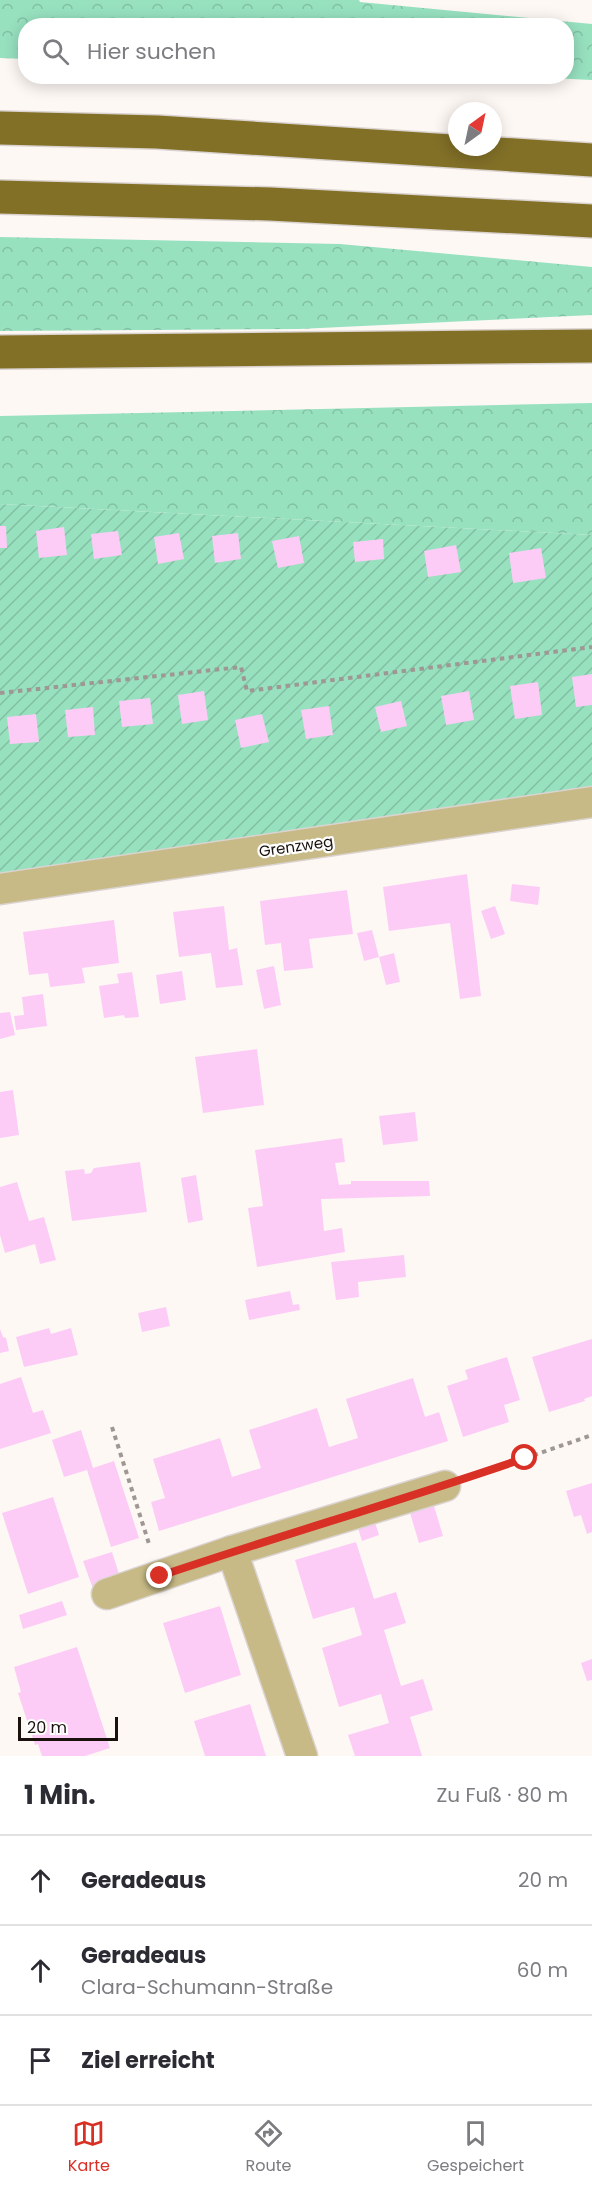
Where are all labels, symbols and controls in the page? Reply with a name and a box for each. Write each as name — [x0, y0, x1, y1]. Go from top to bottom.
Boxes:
search box — [18, 18, 574, 84]
icon: search — [39, 35, 72, 68]
text: Hier suchen — [87, 36, 216, 67]
north arrow — [448, 102, 502, 156]
street label: Grenzweg — [258, 830, 334, 862]
route start — [511, 1444, 537, 1470]
route end — [146, 1562, 172, 1588]
scale bar — [18, 1714, 118, 1742]
text: 20 m — [27, 1716, 67, 1739]
text: 1 Min. — [24, 1777, 96, 1813]
text: Zu Fuß · 80 m — [437, 1781, 568, 1809]
icon: ahead — [24, 1864, 57, 1897]
text: Geradeaus — [81, 1865, 206, 1896]
text: 20 m — [518, 1866, 568, 1894]
text: Geradeaus — [81, 1940, 206, 1971]
icon: ahead — [24, 1954, 57, 1987]
text: 60 m — [517, 1956, 568, 1984]
text: Clara-Schumann-Straße — [81, 1973, 333, 2001]
icon: arrive — [24, 2044, 57, 2077]
text: Ziel erreicht — [81, 2045, 215, 2076]
tab: Karte — [68, 2117, 110, 2178]
tab: Route — [246, 2117, 291, 2178]
tab: Gespeichert — [427, 2117, 524, 2178]

